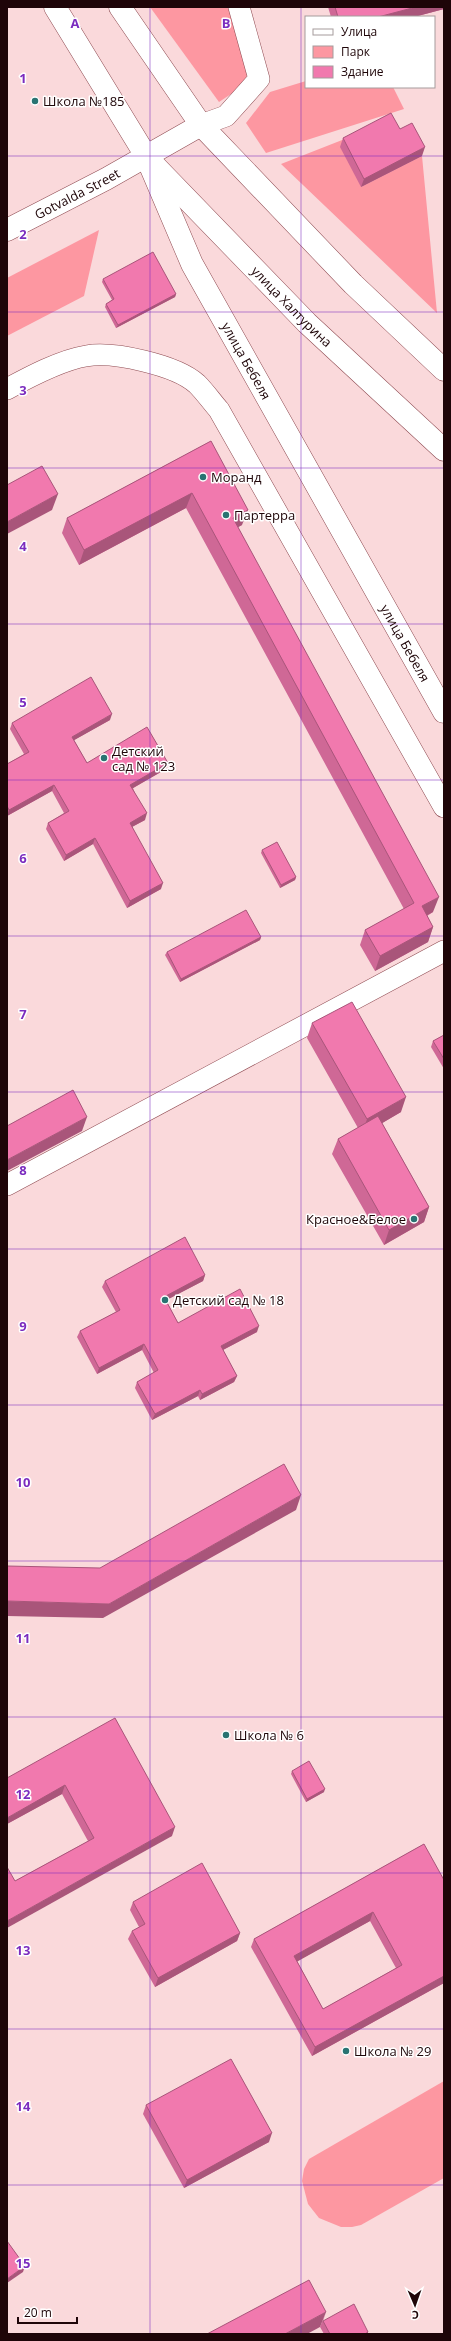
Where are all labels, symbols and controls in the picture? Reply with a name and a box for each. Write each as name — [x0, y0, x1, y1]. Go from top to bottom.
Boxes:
text: A — [71, 14, 80, 32]
text: B — [222, 14, 231, 32]
legend — [305, 16, 435, 88]
text: Улица — [341, 23, 377, 40]
text: Парк — [341, 43, 371, 60]
text: Здание — [341, 63, 384, 80]
text: 1 — [19, 69, 27, 87]
place label: Школа №185 — [43, 92, 125, 110]
marker: Школа №185 — [30, 96, 40, 106]
street label: Gotvalda Street — [31, 164, 123, 223]
text: 2 — [19, 225, 27, 243]
street label: улица Халтурина — [247, 262, 336, 351]
street label: улица Бебеля — [218, 319, 275, 403]
text: 3 — [19, 381, 27, 399]
place label: Моранд — [211, 468, 262, 486]
marker: Моранд — [198, 472, 208, 482]
place label: Партерра — [234, 506, 295, 524]
marker: Партерра — [221, 510, 231, 520]
text: 4 — [19, 537, 27, 555]
street label: улица Бебеля — [376, 601, 434, 685]
text: 5 — [19, 693, 27, 711]
place label: Детский сад № 123 — [112, 742, 175, 775]
marker: Детский сад № 123 — [99, 753, 109, 763]
text: 6 — [19, 849, 27, 867]
text: 7 — [19, 1005, 27, 1023]
text: 8 — [19, 1161, 27, 1179]
place label: Красное&Белое — [306, 1210, 406, 1228]
marker: Красное&Белое — [409, 1214, 419, 1224]
place label: Детский сад № 18 — [173, 1291, 284, 1309]
marker: Детский сад № 18 — [160, 1295, 170, 1305]
text: 9 — [19, 1317, 27, 1335]
text: 10 — [16, 1473, 30, 1491]
text: 11 — [16, 1629, 30, 1647]
place label: Школа № 6 — [234, 1726, 304, 1744]
marker: Школа № 6 — [221, 1730, 231, 1740]
text: 12 — [16, 1785, 31, 1803]
text: 13 — [16, 1941, 30, 1959]
place label: Школа № 29 — [354, 2042, 431, 2060]
marker: Школа № 29 — [341, 2046, 351, 2056]
text: 14 — [16, 2097, 31, 2115]
text: 15 — [16, 2254, 30, 2272]
north arrow — [395, 2285, 435, 2325]
scale bar — [18, 2299, 77, 2325]
text: 20 m — [24, 2304, 52, 2321]
text: С — [412, 2308, 419, 2323]

